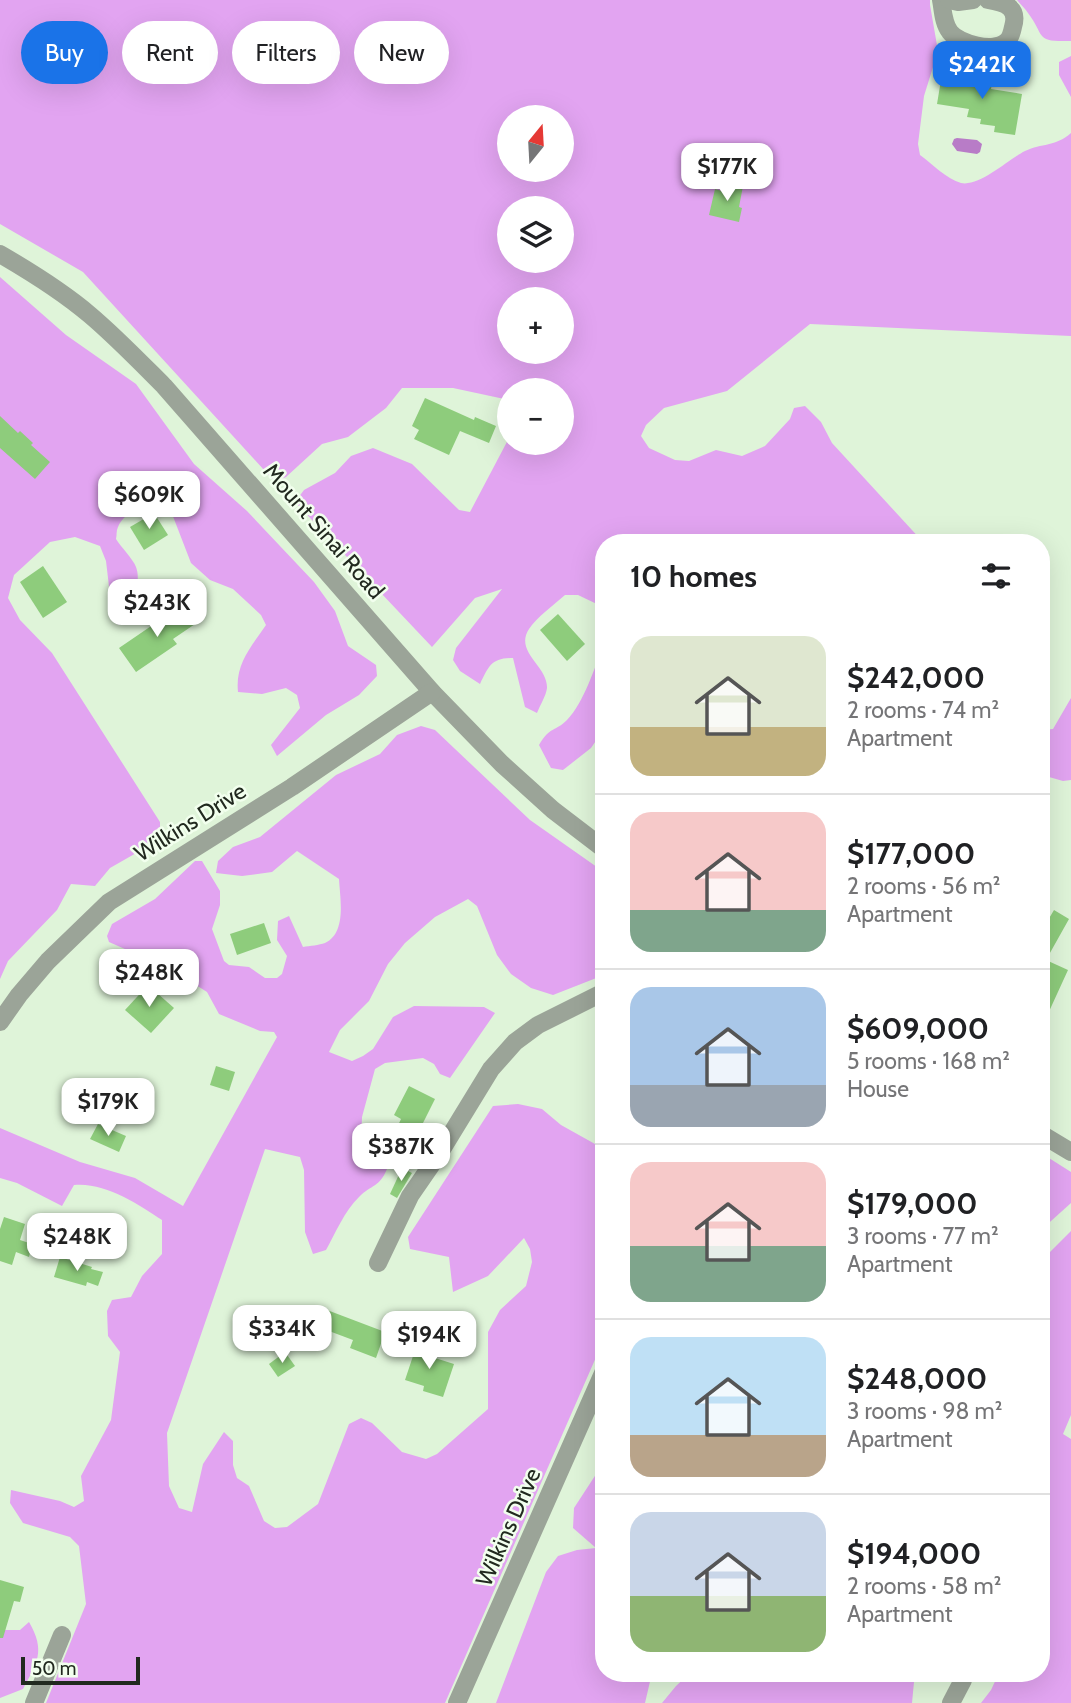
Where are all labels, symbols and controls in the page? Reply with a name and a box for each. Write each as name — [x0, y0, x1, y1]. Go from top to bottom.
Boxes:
chip: Buy — [21, 21, 108, 84]
chip: Rent — [122, 21, 218, 84]
chip: Filters — [232, 21, 340, 84]
chip: New — [354, 21, 449, 84]
pin: $242K — [933, 42, 1031, 101]
text: $242K — [949, 50, 1015, 78]
north arrow — [497, 105, 574, 182]
map controls — [497, 105, 574, 455]
pin: $177K — [678, 144, 776, 203]
text: $177K — [697, 152, 757, 180]
button: layers — [497, 196, 574, 273]
button: + — [497, 287, 574, 364]
button: − — [497, 378, 574, 455]
street label: Mount Sinai Road — [257, 457, 391, 605]
pin: $609K — [100, 472, 198, 531]
text: $609K — [114, 480, 184, 508]
icon: filters — [977, 557, 1015, 595]
text: 10 homes — [630, 558, 757, 595]
pin: $243K — [108, 580, 206, 639]
text: $243K — [124, 588, 190, 616]
text: $242,000 — [847, 659, 985, 696]
icon: home — [686, 664, 770, 748]
text: 2 rooms · 74 m² — [847, 696, 999, 724]
text: Apartment — [847, 724, 952, 752]
street label: Wilkins Drive — [129, 777, 251, 867]
text: $177,000 — [847, 835, 975, 872]
icon: home — [686, 840, 770, 924]
text: 2 rooms · 56 m² — [847, 872, 1001, 900]
text: Apartment — [847, 900, 952, 928]
pin: $248K — [100, 950, 198, 1009]
text: $248K — [115, 958, 183, 986]
text: $609,000 — [847, 1010, 989, 1047]
icon: home — [686, 1015, 770, 1099]
text: 5 rooms · 168 m² — [847, 1047, 1010, 1075]
text: House — [847, 1075, 909, 1103]
pin: $179K — [59, 1078, 157, 1138]
text: $179K — [78, 1087, 138, 1115]
pin: $387K — [352, 1124, 450, 1183]
text: $387K — [368, 1132, 434, 1160]
text: $179,000 — [847, 1185, 977, 1222]
icon: home — [686, 1190, 770, 1274]
pin: $248K — [28, 1214, 126, 1273]
text: $248K — [43, 1222, 111, 1250]
text: 3 rooms · 77 m² — [847, 1222, 999, 1250]
text: Apartment — [847, 1250, 952, 1278]
pin: $334K — [233, 1306, 331, 1365]
pin: $194K — [380, 1312, 478, 1371]
text: $334K — [249, 1314, 315, 1342]
text: $194K — [397, 1320, 461, 1348]
text: $248,000 — [847, 1360, 987, 1397]
icon: home — [686, 1365, 770, 1449]
text: 3 rooms · 98 m² — [847, 1397, 1002, 1425]
text: Apartment — [847, 1425, 952, 1453]
street label: Wilkins Drive — [470, 1463, 547, 1590]
text: $194,000 — [847, 1535, 981, 1572]
icon: home — [686, 1540, 770, 1624]
text: 2 rooms · 58 m² — [847, 1572, 1001, 1600]
text: Apartment — [847, 1600, 952, 1628]
scale bar — [21, 1654, 140, 1686]
text: 50 m — [32, 1657, 76, 1680]

